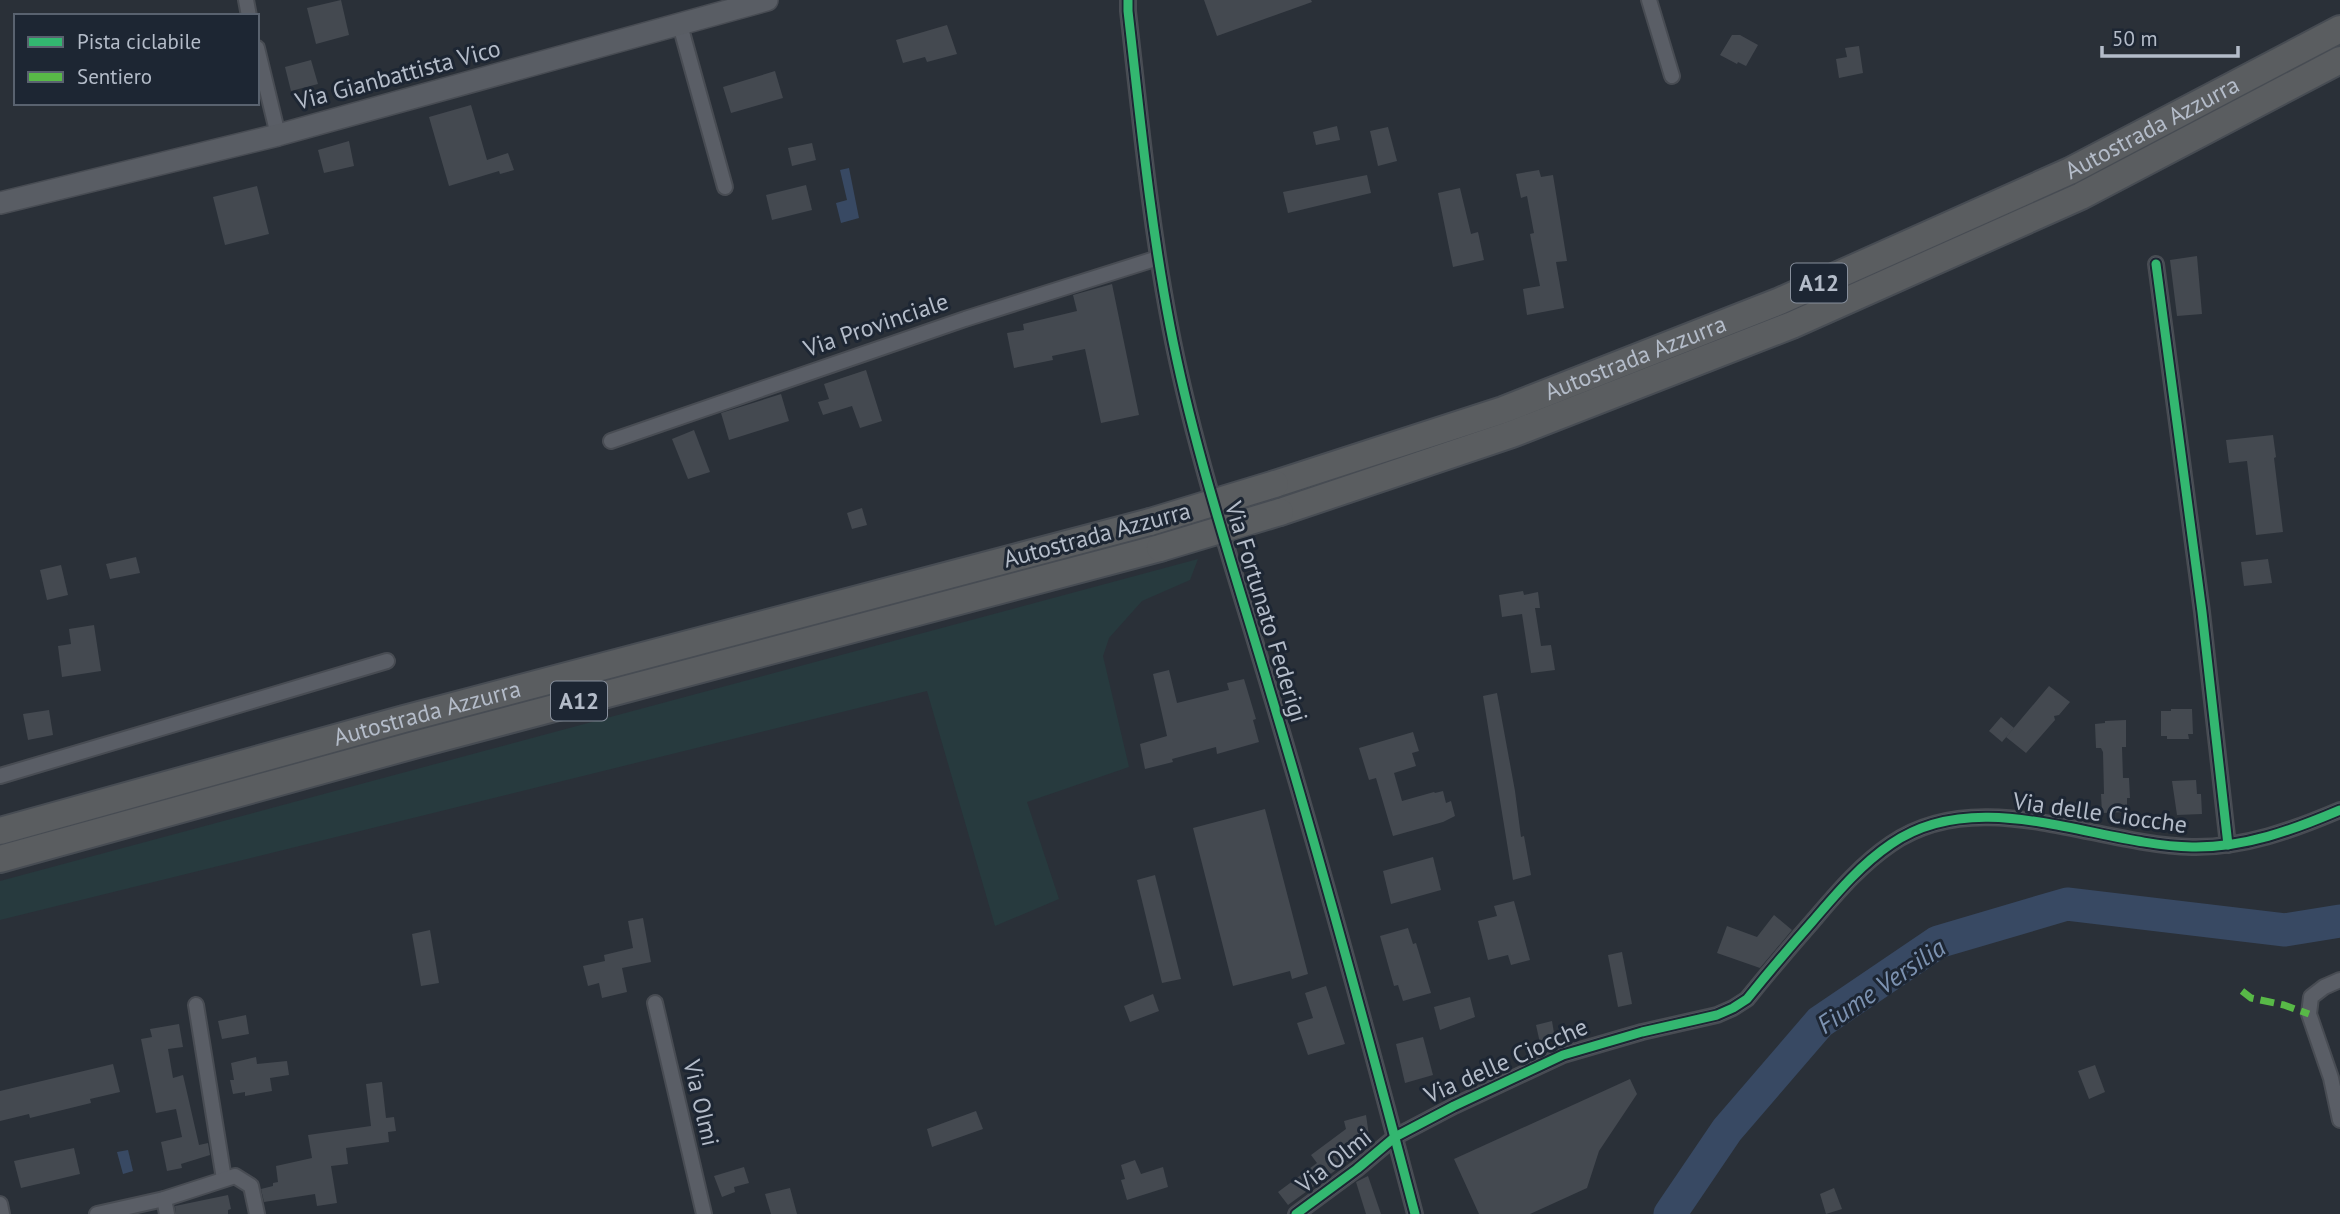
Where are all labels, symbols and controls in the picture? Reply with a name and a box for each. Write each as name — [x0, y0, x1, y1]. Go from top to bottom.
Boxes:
legend — [14, 14, 259, 105]
scale bar — [2102, 14, 2238, 58]
text: 50 m — [2112, 25, 2158, 52]
text: Pista ciclabile — [77, 28, 201, 55]
street label: Via Gianbattista Vico — [291, 32, 504, 117]
text: Sentiero — [77, 63, 152, 90]
street label: Autostrada Azzurra — [2059, 69, 2244, 186]
road number: A12 — [1791, 264, 1847, 302]
street label: Via Provinciale — [798, 285, 952, 364]
street label: Autostrada Azzurra — [1540, 308, 1731, 407]
street label: Autostrada Azzurra — [1000, 495, 1194, 574]
street label: Via Fortunato Federigi — [1218, 497, 1315, 726]
street label: Autostrada Azzurra — [330, 673, 524, 753]
road number: A12 — [551, 681, 607, 720]
street label: Via delle Ciocche — [2010, 785, 2189, 840]
water label: Fiume Versilia — [1810, 930, 1952, 1041]
street label: Via delle Ciocche — [1418, 1011, 1592, 1111]
street label: Via Olmi — [676, 1056, 726, 1149]
street label: Via Olmi — [1289, 1121, 1378, 1200]

